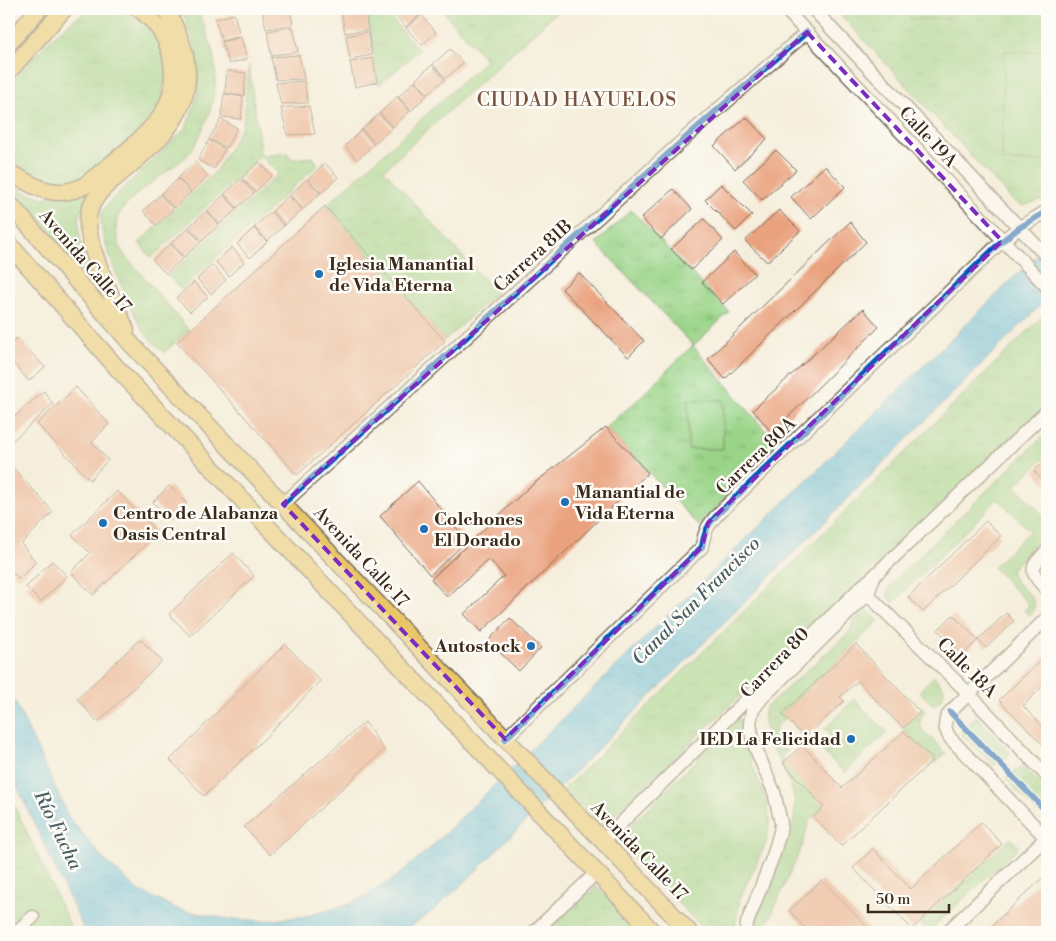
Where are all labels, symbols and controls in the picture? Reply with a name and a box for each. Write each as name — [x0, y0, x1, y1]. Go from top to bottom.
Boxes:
district label: CIUDAD HAYUELOS — [477, 88, 677, 112]
street label: Calle 19A — [894, 102, 963, 173]
street label: Avenida Calle 17 — [33, 204, 136, 318]
street label: Carrera 81B — [489, 215, 577, 297]
place label: Iglesia Manantial de Vida Eterna — [329, 253, 474, 297]
marker: Iglesia Manantial de Vida Eterna — [313, 268, 325, 280]
street label: Carrera 80A — [711, 412, 801, 500]
place label: Manantial de Vida Eterna — [574, 481, 685, 525]
marker: Manantial de Vida Eterna — [559, 496, 571, 508]
street label: Avenida Calle 17 — [308, 501, 414, 612]
place label: Centro de Alabanza Oasis Central — [113, 502, 278, 546]
place label: Colchones El Dorado — [434, 508, 523, 552]
marker: Centro de Alabanza Oasis Central — [97, 517, 109, 529]
marker: Colchones El Dorado — [418, 523, 430, 535]
water label: Canal San Francisco — [627, 532, 765, 670]
street label: Carrera 80 — [736, 623, 815, 703]
street label: Calle 18A — [932, 633, 1002, 703]
place label: Autostock — [434, 635, 522, 658]
marker: Autostock — [525, 640, 537, 652]
place label: IED La Felicidad — [699, 728, 841, 751]
marker: IED La Felicidad — [845, 733, 857, 745]
water label: Río Fucha — [28, 786, 88, 874]
street label: Avenida Calle 17 — [585, 796, 692, 906]
scale bar — [868, 881, 950, 913]
text: 50 m — [876, 890, 910, 909]

